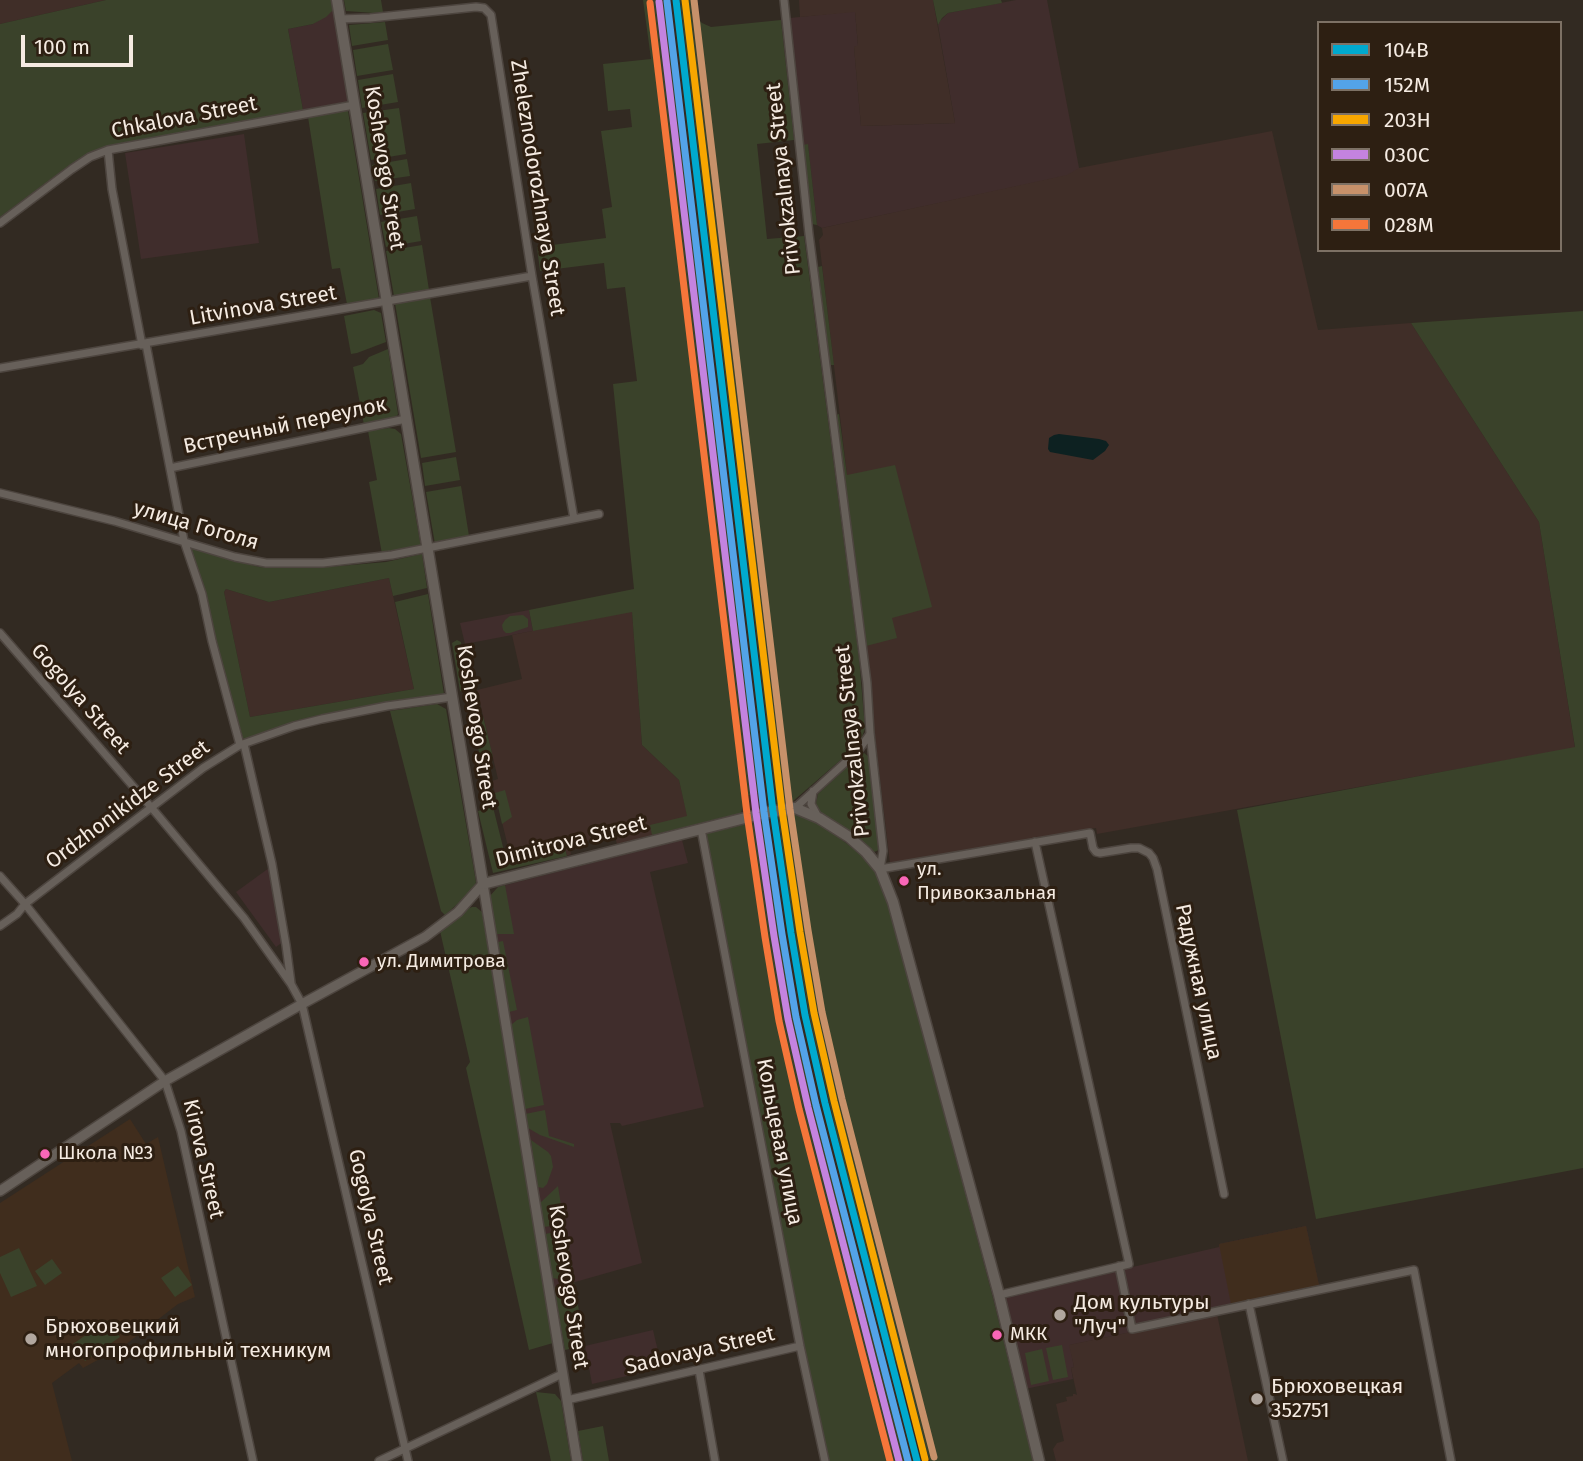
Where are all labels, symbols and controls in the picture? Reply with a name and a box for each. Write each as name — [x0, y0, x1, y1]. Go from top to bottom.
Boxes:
scale bar — [24, 21, 136, 65]
legend — [1317, 21, 1562, 252]
text: 100 m — [34, 34, 90, 60]
text: 104В — [1384, 37, 1429, 63]
street label: Zheleznodorozhnaya Street — [504, 58, 570, 318]
text: 152М — [1384, 72, 1430, 98]
street label: Privokzalnaya Street — [761, 82, 807, 276]
street label: Koshevogo Street — [359, 84, 409, 252]
street label: Chkalova Street — [109, 92, 259, 144]
text: 203Н — [1384, 107, 1431, 133]
text: 030C — [1384, 142, 1429, 168]
text: 007А — [1384, 177, 1428, 203]
text: 028М — [1384, 212, 1434, 238]
street label: Litvinova Street — [188, 281, 338, 331]
street label: Встречный переулок — [181, 392, 389, 460]
street label: улица Гоголя — [130, 496, 262, 556]
street label: Gogolya Street — [25, 639, 135, 759]
street label: Koshevogo Street — [451, 643, 501, 811]
street label: Privokzalnaya Street — [830, 644, 876, 838]
street label: Ordzhonikidze Street — [41, 735, 215, 875]
street label: Dimitrova Street — [493, 811, 649, 873]
place label: ул. Привокзальная — [917, 859, 1057, 903]
marker: ул. Привокзальная — [897, 874, 911, 888]
street label: Радужная улица — [1169, 902, 1227, 1062]
place label: ул. Димитрова — [377, 951, 506, 973]
marker: ул. Димитрова — [357, 955, 371, 969]
street label: Кольцевая улица — [750, 1057, 808, 1227]
street label: Kirova Street — [177, 1097, 229, 1221]
place label: Школа №3 — [58, 1143, 153, 1165]
marker: Школа №3 — [38, 1147, 52, 1161]
street label: Gogolya Street — [342, 1147, 398, 1287]
street label: Koshevogo Street — [543, 1203, 593, 1371]
place label: Дом культуры "Луч" — [1074, 1290, 1210, 1340]
marker: Дом культуры "Луч" — [1052, 1307, 1068, 1323]
place label: Брюховецкий многопрофильный техникум — [45, 1314, 331, 1364]
street label: Sadovaya Street — [623, 1322, 777, 1380]
place label: МКК — [1010, 1324, 1047, 1346]
marker: МКК — [990, 1328, 1004, 1342]
marker: Брюховецкий многопрофильный техникум — [23, 1331, 39, 1347]
place label: Брюховецкая 352751 — [1271, 1374, 1403, 1424]
marker: Брюховецкая 352751 — [1249, 1391, 1265, 1407]

